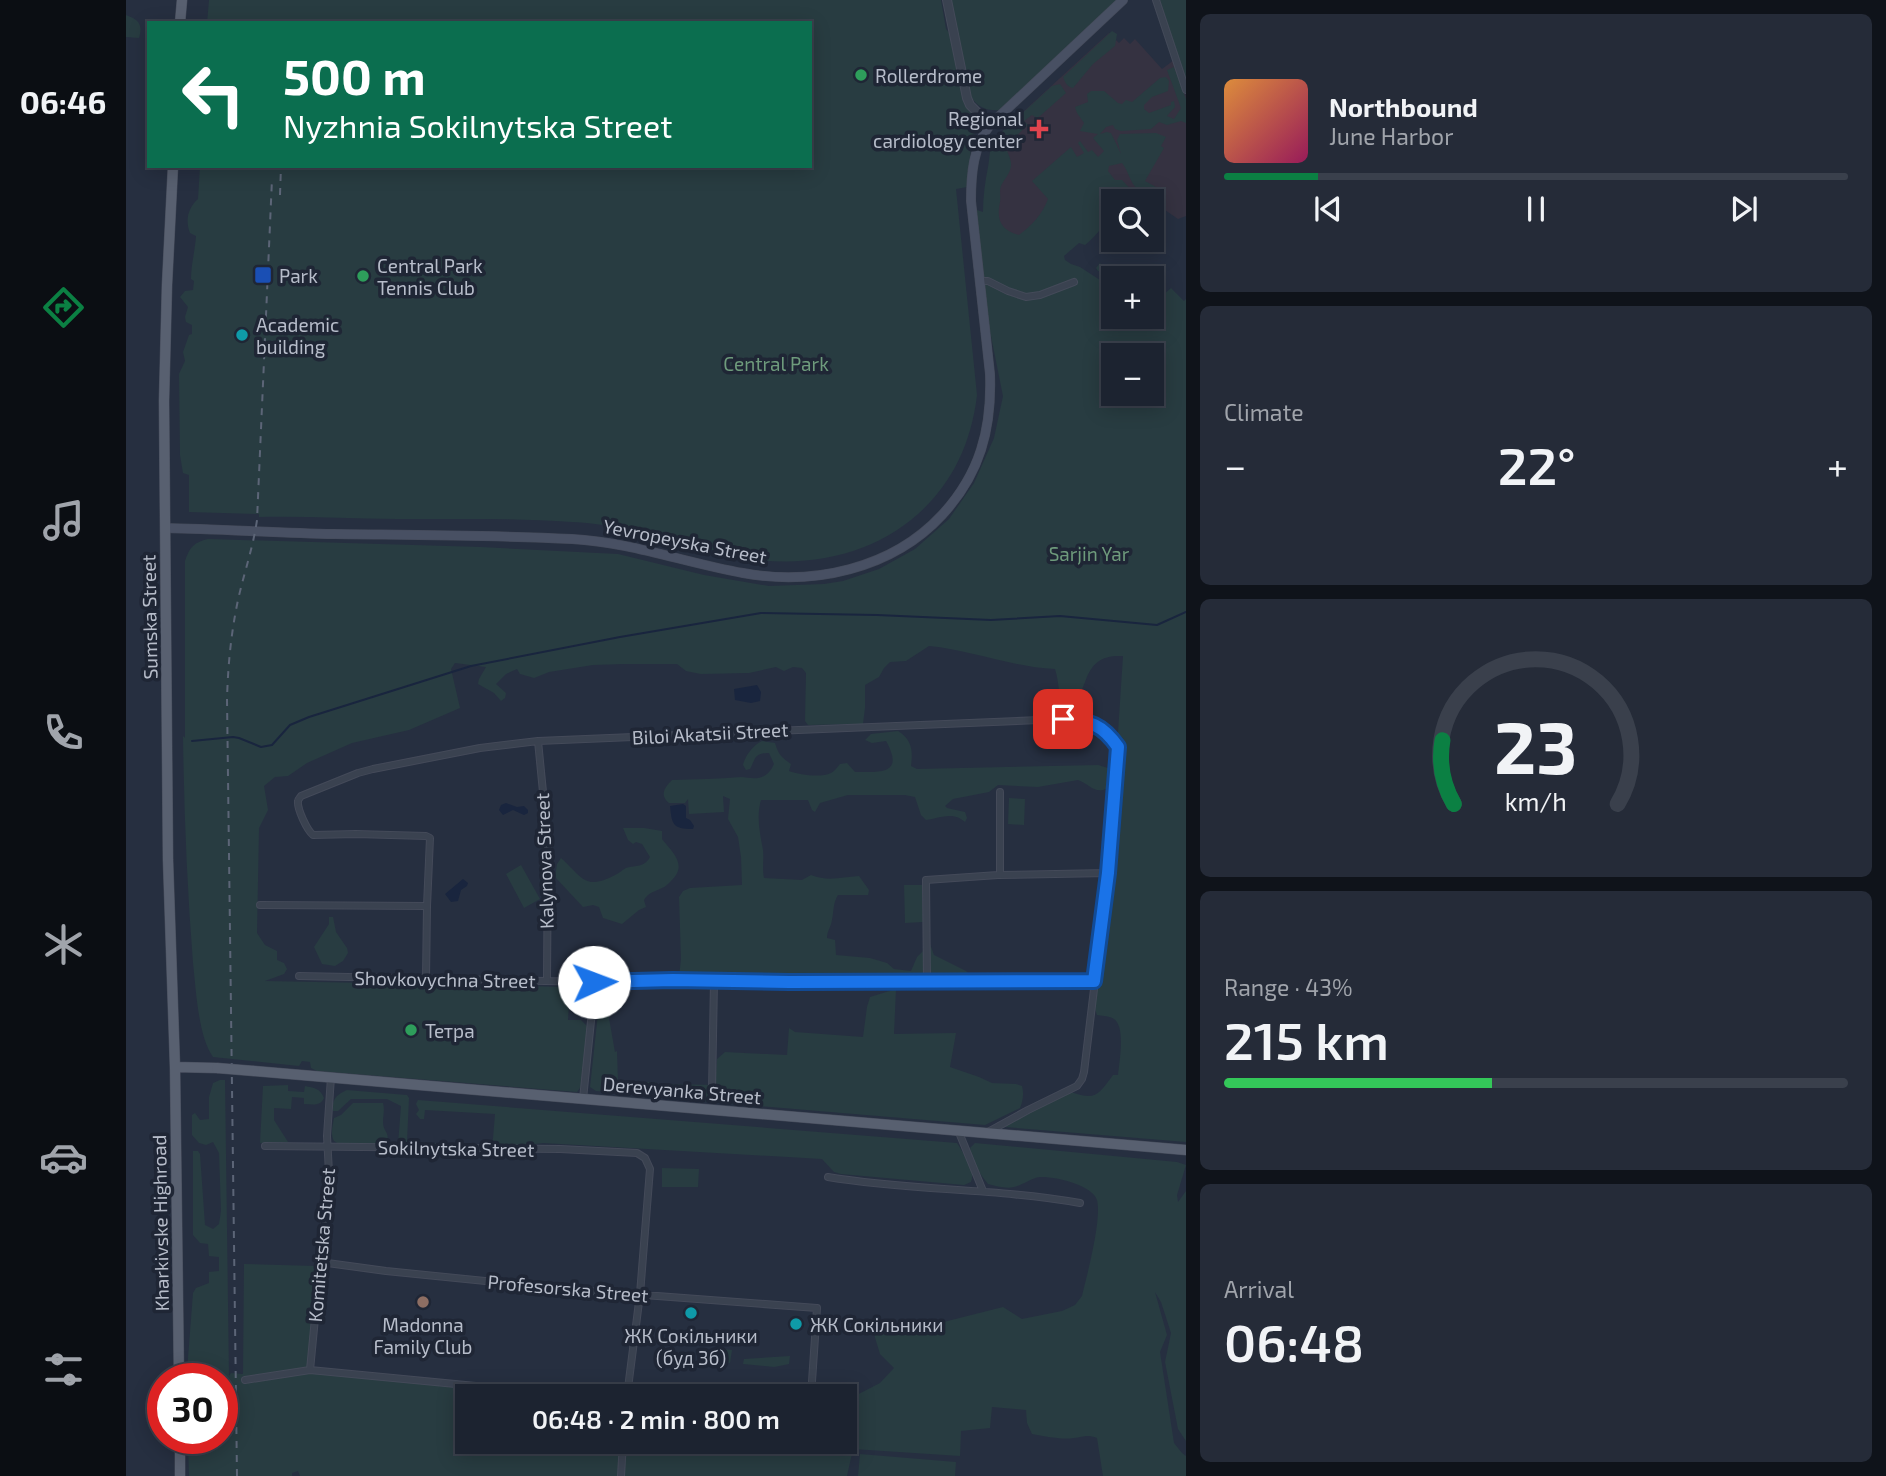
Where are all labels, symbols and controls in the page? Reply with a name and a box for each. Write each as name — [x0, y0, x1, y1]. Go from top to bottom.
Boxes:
text: 500 m — [283, 46, 426, 105]
icon: left — [168, 49, 259, 140]
place label: Rollerdrome — [875, 64, 982, 87]
marker: Rollerdrome — [853, 67, 869, 83]
text: 06:46 — [20, 82, 106, 120]
text: Northbound — [1329, 91, 1478, 122]
text: Nyzhnia Sokilnytska Street — [283, 106, 672, 144]
place label: Regional cardiology center — [873, 107, 1023, 152]
marker: Regional cardiology center — [1029, 119, 1049, 139]
text: June Harbor — [1329, 122, 1453, 150]
map controls — [1101, 189, 1164, 406]
button: search — [1101, 189, 1164, 252]
icon: previous — [1309, 190, 1347, 228]
icon: pause — [1517, 190, 1555, 228]
icon: next — [1725, 190, 1763, 228]
place label: Central Park Tennis Club — [377, 254, 483, 299]
place label: Park — [279, 264, 318, 287]
marker: Park — [253, 265, 273, 285]
button: + — [1101, 266, 1164, 329]
marker: Central Park Tennis Club — [355, 268, 371, 284]
icon: directions — [39, 283, 88, 332]
place label: Academic building — [256, 313, 339, 358]
marker: Academic building — [234, 327, 250, 343]
button: − — [1101, 343, 1164, 406]
park label: Central Park — [723, 352, 829, 375]
text: Climate — [1224, 398, 1304, 426]
text: 22° — [1498, 433, 1576, 495]
text: − — [1224, 442, 1246, 488]
text: + — [1827, 442, 1848, 488]
icon: music — [39, 496, 88, 545]
street label: Yevropeyska Street — [601, 514, 769, 568]
park label: Sarjin Yar — [1049, 542, 1130, 565]
street label: Sumska Street — [136, 554, 162, 680]
pin — [1033, 689, 1093, 749]
icon: arrive — [1044, 700, 1082, 738]
text: 23 — [1494, 701, 1578, 789]
icon: phone — [39, 708, 88, 757]
street label: Biloi Akatsii Street — [631, 717, 789, 749]
text: km/h — [1505, 786, 1567, 816]
street label: Kalynova Street — [530, 793, 558, 929]
icon: climate — [39, 920, 88, 969]
position arrow — [557, 945, 631, 1019]
street label: Shovkovychna Street — [354, 966, 536, 992]
text: Range · 43% — [1224, 973, 1352, 1001]
text: 215 km — [1224, 1008, 1389, 1070]
place label: Тетра — [425, 1019, 475, 1042]
marker: Тетра — [403, 1022, 419, 1038]
street label: Derevyanka Street — [602, 1072, 762, 1108]
icon: car — [39, 1133, 88, 1182]
street label: Kharkivske Highroad — [147, 1134, 173, 1312]
street label: Sokilnytska Street — [378, 1135, 534, 1161]
street label: Komitetska Street — [303, 1167, 339, 1323]
street label: Profesorska Street — [487, 1270, 649, 1306]
text: Arrival — [1224, 1275, 1294, 1303]
marker: Madonna Family Club — [415, 1294, 431, 1310]
marker: ЖК Сокільники (буд 3б) — [683, 1305, 699, 1321]
text: 06:48 — [1224, 1310, 1364, 1372]
place label: Madonna Family Club — [374, 1313, 472, 1358]
place label: ЖК Сокільники — [810, 1313, 943, 1336]
marker: ЖК Сокільники — [788, 1316, 804, 1332]
place label: ЖК Сокільники (буд 3б) — [624, 1324, 758, 1370]
icon: filters — [39, 1345, 88, 1394]
speed limit sign: 30 — [147, 1363, 238, 1454]
text: 06:48 · 2 min · 800 m — [532, 1403, 780, 1434]

